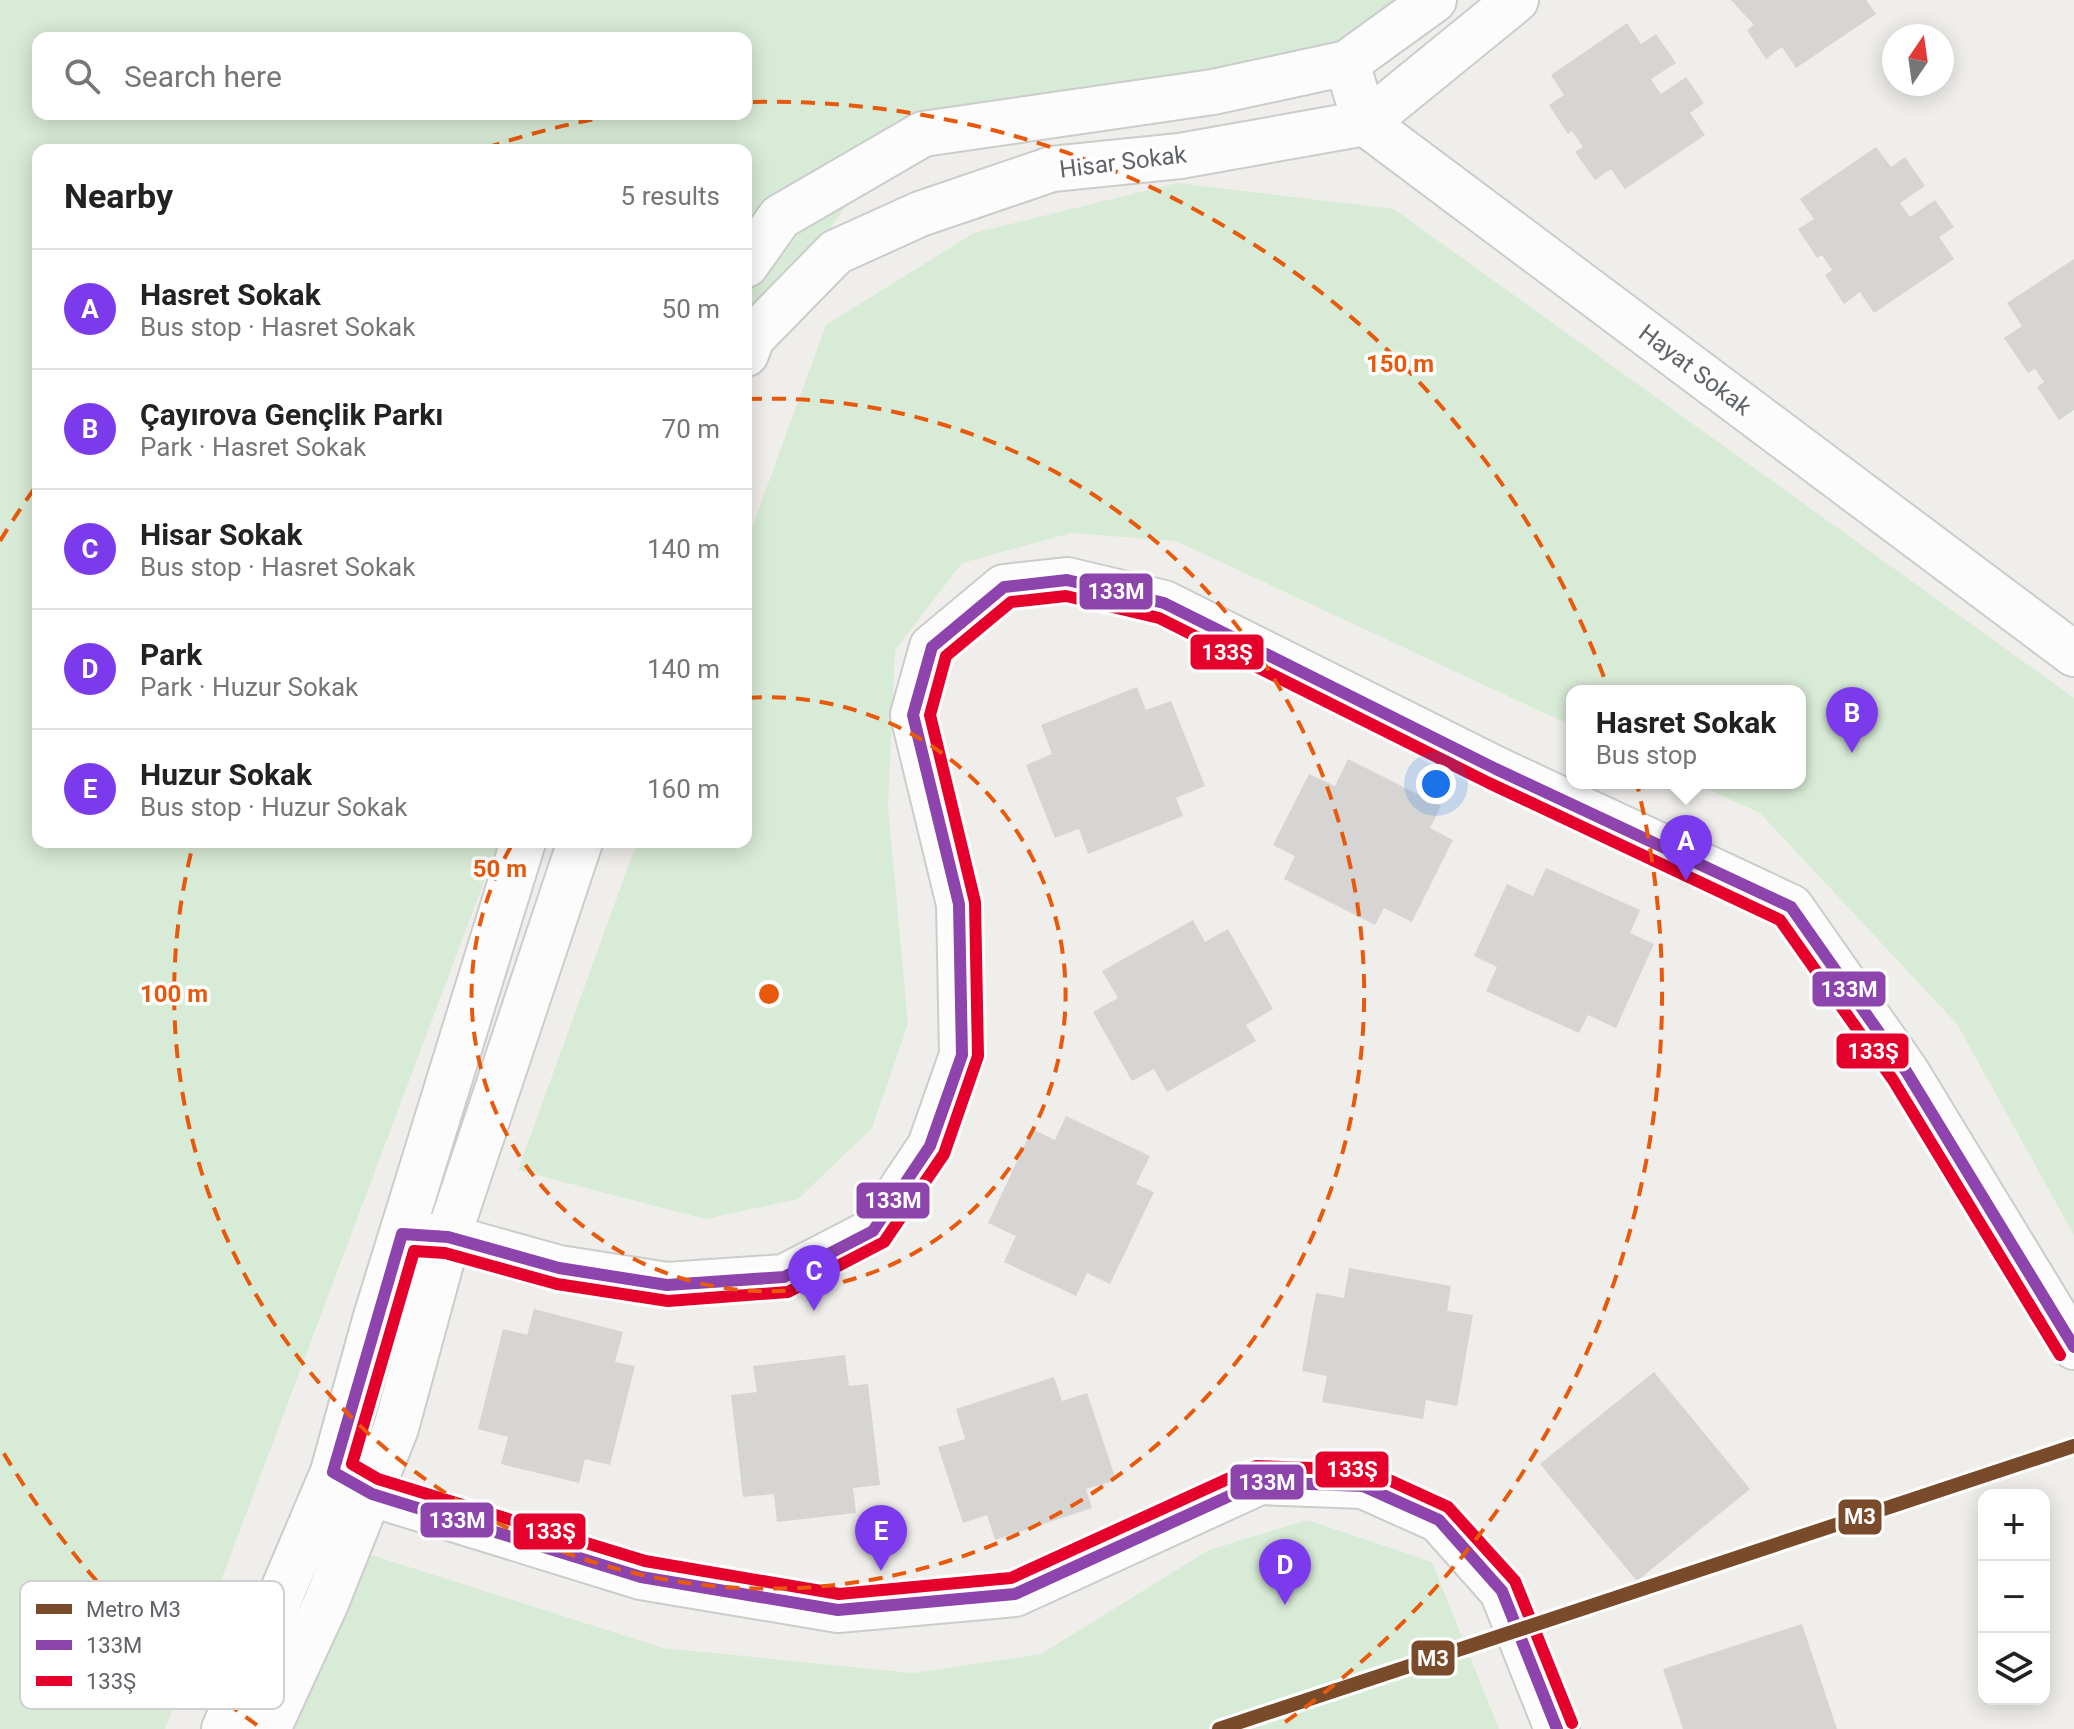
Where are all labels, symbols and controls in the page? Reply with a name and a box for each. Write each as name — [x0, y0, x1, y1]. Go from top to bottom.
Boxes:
north arrow — [1882, 24, 1954, 96]
search box — [32, 32, 752, 120]
icon: search — [60, 54, 104, 98]
text: Search here — [124, 59, 282, 94]
street label: Hisar Sokak — [1058, 140, 1189, 184]
text: Nearby — [64, 176, 173, 216]
text: 5 results — [621, 181, 720, 211]
text: Hasret Sokak — [140, 277, 321, 312]
text: A — [81, 294, 99, 324]
text: 50 m — [662, 294, 720, 324]
text: Bus stop · Hasret Sokak — [140, 312, 415, 342]
street label: Hayat Sokak — [1633, 319, 1757, 422]
text: 150 m — [1366, 350, 1434, 378]
text: Çayırova Gençlik Parkı — [140, 397, 443, 432]
text: B — [82, 414, 98, 444]
text: 70 m — [662, 414, 720, 444]
text: Park · Hasret Sokak — [140, 432, 366, 462]
text: Hisar Sokak — [140, 517, 303, 552]
text: C — [81, 534, 99, 564]
text: 140 m — [647, 534, 720, 564]
text: Bus stop · Hasret Sokak — [140, 552, 415, 582]
line badge: 133M — [1078, 572, 1154, 611]
text: 133M — [1087, 579, 1145, 604]
line badge: 133Ş — [1189, 633, 1265, 671]
text: Park — [140, 637, 202, 672]
text: 133Ş — [1201, 640, 1253, 665]
text: D — [82, 654, 98, 684]
text: 140 m — [647, 654, 720, 684]
text: Park · Huzur Sokak — [140, 672, 358, 702]
popup — [1566, 685, 1806, 789]
pin: B — [1826, 687, 1878, 753]
text: Hasret Sokak — [1596, 705, 1776, 740]
text: Bus stop — [1596, 740, 1697, 770]
text: Huzur Sokak — [140, 757, 312, 792]
your location — [1416, 764, 1456, 804]
text: E — [83, 774, 97, 804]
text: 160 m — [647, 774, 720, 804]
text: Bus stop · Huzur Sokak — [140, 792, 407, 822]
pin: A — [1660, 815, 1712, 881]
text: 50 m — [473, 855, 527, 883]
line badge: 133M — [1811, 970, 1887, 1008]
text: 133M — [1820, 977, 1878, 1002]
text: 100 m — [140, 980, 208, 1008]
centre of rings — [755, 980, 783, 1008]
line badge: 133Ş — [1835, 1032, 1910, 1070]
text: 133Ş — [1847, 1039, 1899, 1064]
line badge: 133M — [855, 1181, 931, 1220]
text: 133M — [864, 1188, 922, 1213]
pin: C — [788, 1245, 840, 1311]
line badge: 133Ş — [1314, 1450, 1390, 1489]
text: 133Ş — [1326, 1457, 1378, 1482]
line badge: 133M — [1229, 1463, 1305, 1501]
text: 133M — [1238, 1470, 1296, 1495]
map controls — [1978, 1489, 2050, 1705]
button: + — [1978, 1489, 2050, 1561]
line badge: M3 — [1837, 1498, 1883, 1536]
line badge: 133M — [419, 1501, 495, 1539]
text: M3 — [1844, 1504, 1876, 1529]
pin: E — [855, 1505, 907, 1571]
text: 133M — [428, 1508, 486, 1533]
line badge: 133Ş — [512, 1512, 587, 1551]
text: 133Ş — [524, 1519, 576, 1544]
pin: D — [1259, 1539, 1311, 1605]
button: − — [1978, 1561, 2050, 1633]
legend — [20, 1581, 284, 1709]
text: Metro M3 — [86, 1597, 181, 1622]
text: 133M — [86, 1633, 142, 1658]
button: layers — [1978, 1633, 2050, 1705]
line badge: M3 — [1410, 1639, 1456, 1677]
text: M3 — [1417, 1646, 1449, 1671]
text: 133Ş — [86, 1669, 136, 1694]

